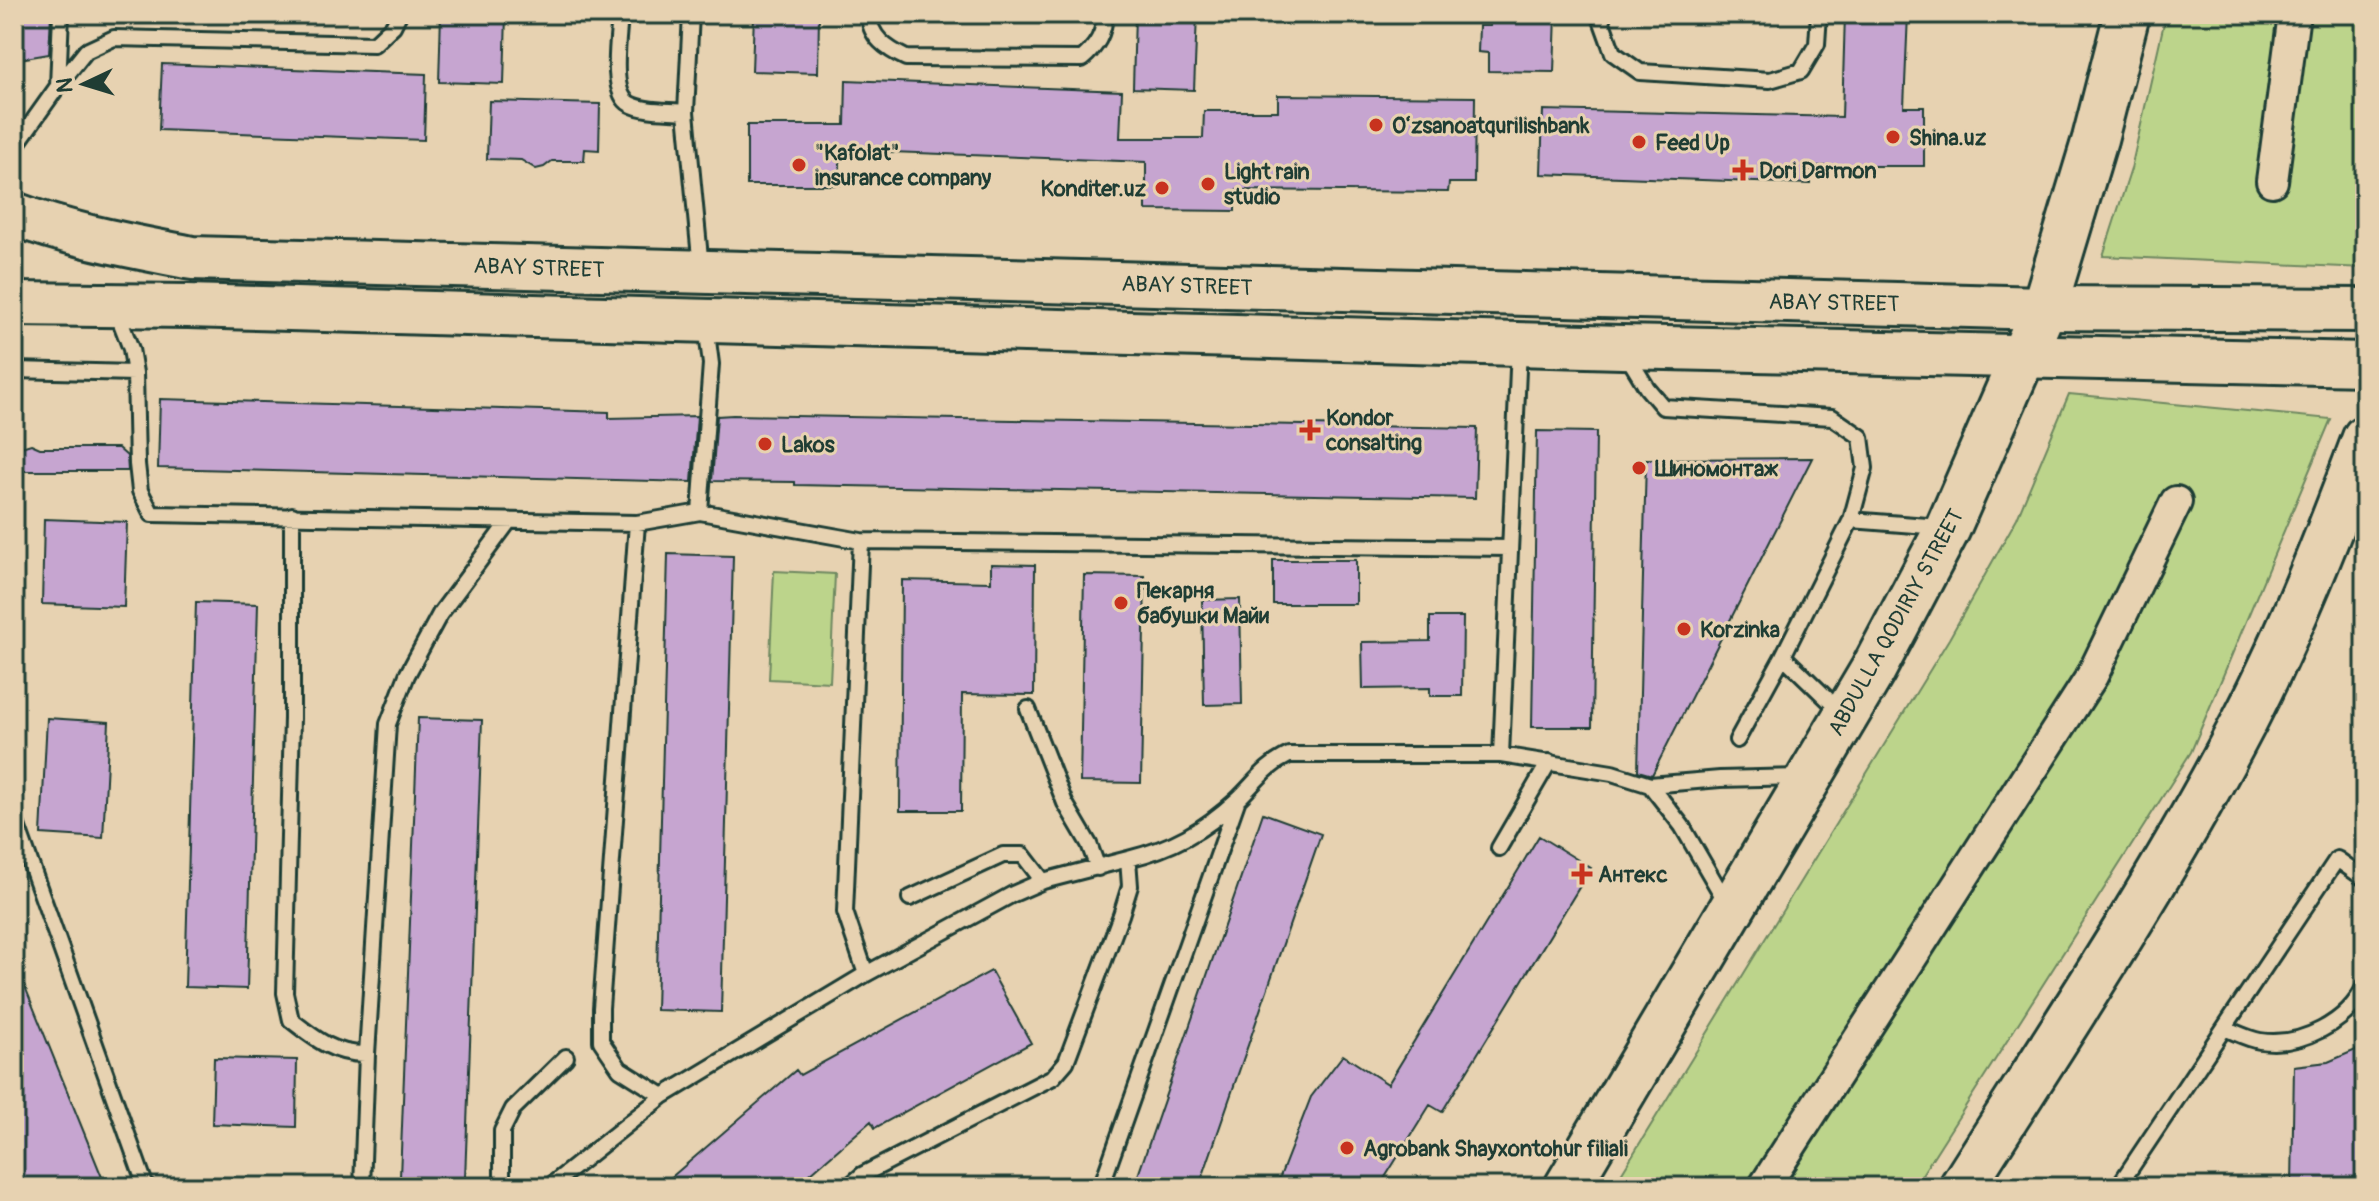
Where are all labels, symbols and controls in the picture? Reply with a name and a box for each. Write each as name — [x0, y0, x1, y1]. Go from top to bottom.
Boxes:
north arrow — [44, 44, 124, 124]
text: N — [51, 77, 80, 94]
place label: Oʻzsanoatqurilishbank — [1392, 112, 1590, 140]
marker: Oʻzsanoatqurilishbank — [1367, 116, 1385, 134]
place label: Shina.uz — [1909, 124, 1987, 152]
marker: Shina.uz — [1884, 128, 1902, 146]
place label: Feed Up — [1655, 129, 1730, 157]
marker: Feed Up — [1630, 133, 1648, 151]
place label: "Kafolat" insurance company — [815, 139, 992, 192]
marker: "Kafolat" insurance company — [790, 156, 808, 174]
place label: Dori Darmon — [1759, 157, 1877, 185]
place label: Light rain studio — [1224, 158, 1310, 211]
marker: Dori Darmon — [1734, 161, 1752, 179]
place label: Konditer.uz — [1040, 175, 1147, 203]
marker: Light rain studio — [1199, 175, 1217, 193]
marker: Konditer.uz — [1153, 179, 1171, 197]
street label: ABAY STREET — [473, 252, 605, 284]
street label: ABAY STREET — [1121, 270, 1253, 302]
street label: ABAY STREET — [1768, 288, 1900, 318]
place label: Kondor consalting — [1325, 404, 1422, 457]
marker: Kondor consalting — [1301, 421, 1319, 439]
place label: Lakos — [781, 431, 835, 459]
marker: Lakos — [756, 435, 774, 453]
place label: Шиномонтаж — [1654, 455, 1779, 483]
marker: Шиномонтаж — [1630, 459, 1648, 477]
street label: ABDULLA QODIRIY STREET — [1822, 504, 1970, 741]
place label: Пекарня бабушки Майи — [1137, 577, 1269, 630]
marker: Пекарня бабушки Майи — [1112, 594, 1130, 612]
place label: Korzinka — [1700, 616, 1780, 644]
marker: Korzinka — [1675, 620, 1693, 638]
place label: Антекс — [1598, 861, 1668, 889]
marker: Антекс — [1573, 865, 1591, 883]
place label: Agrobank Shayxontohur filiali — [1363, 1135, 1628, 1163]
marker: Agrobank Shayxontohur filiali — [1338, 1139, 1356, 1157]

